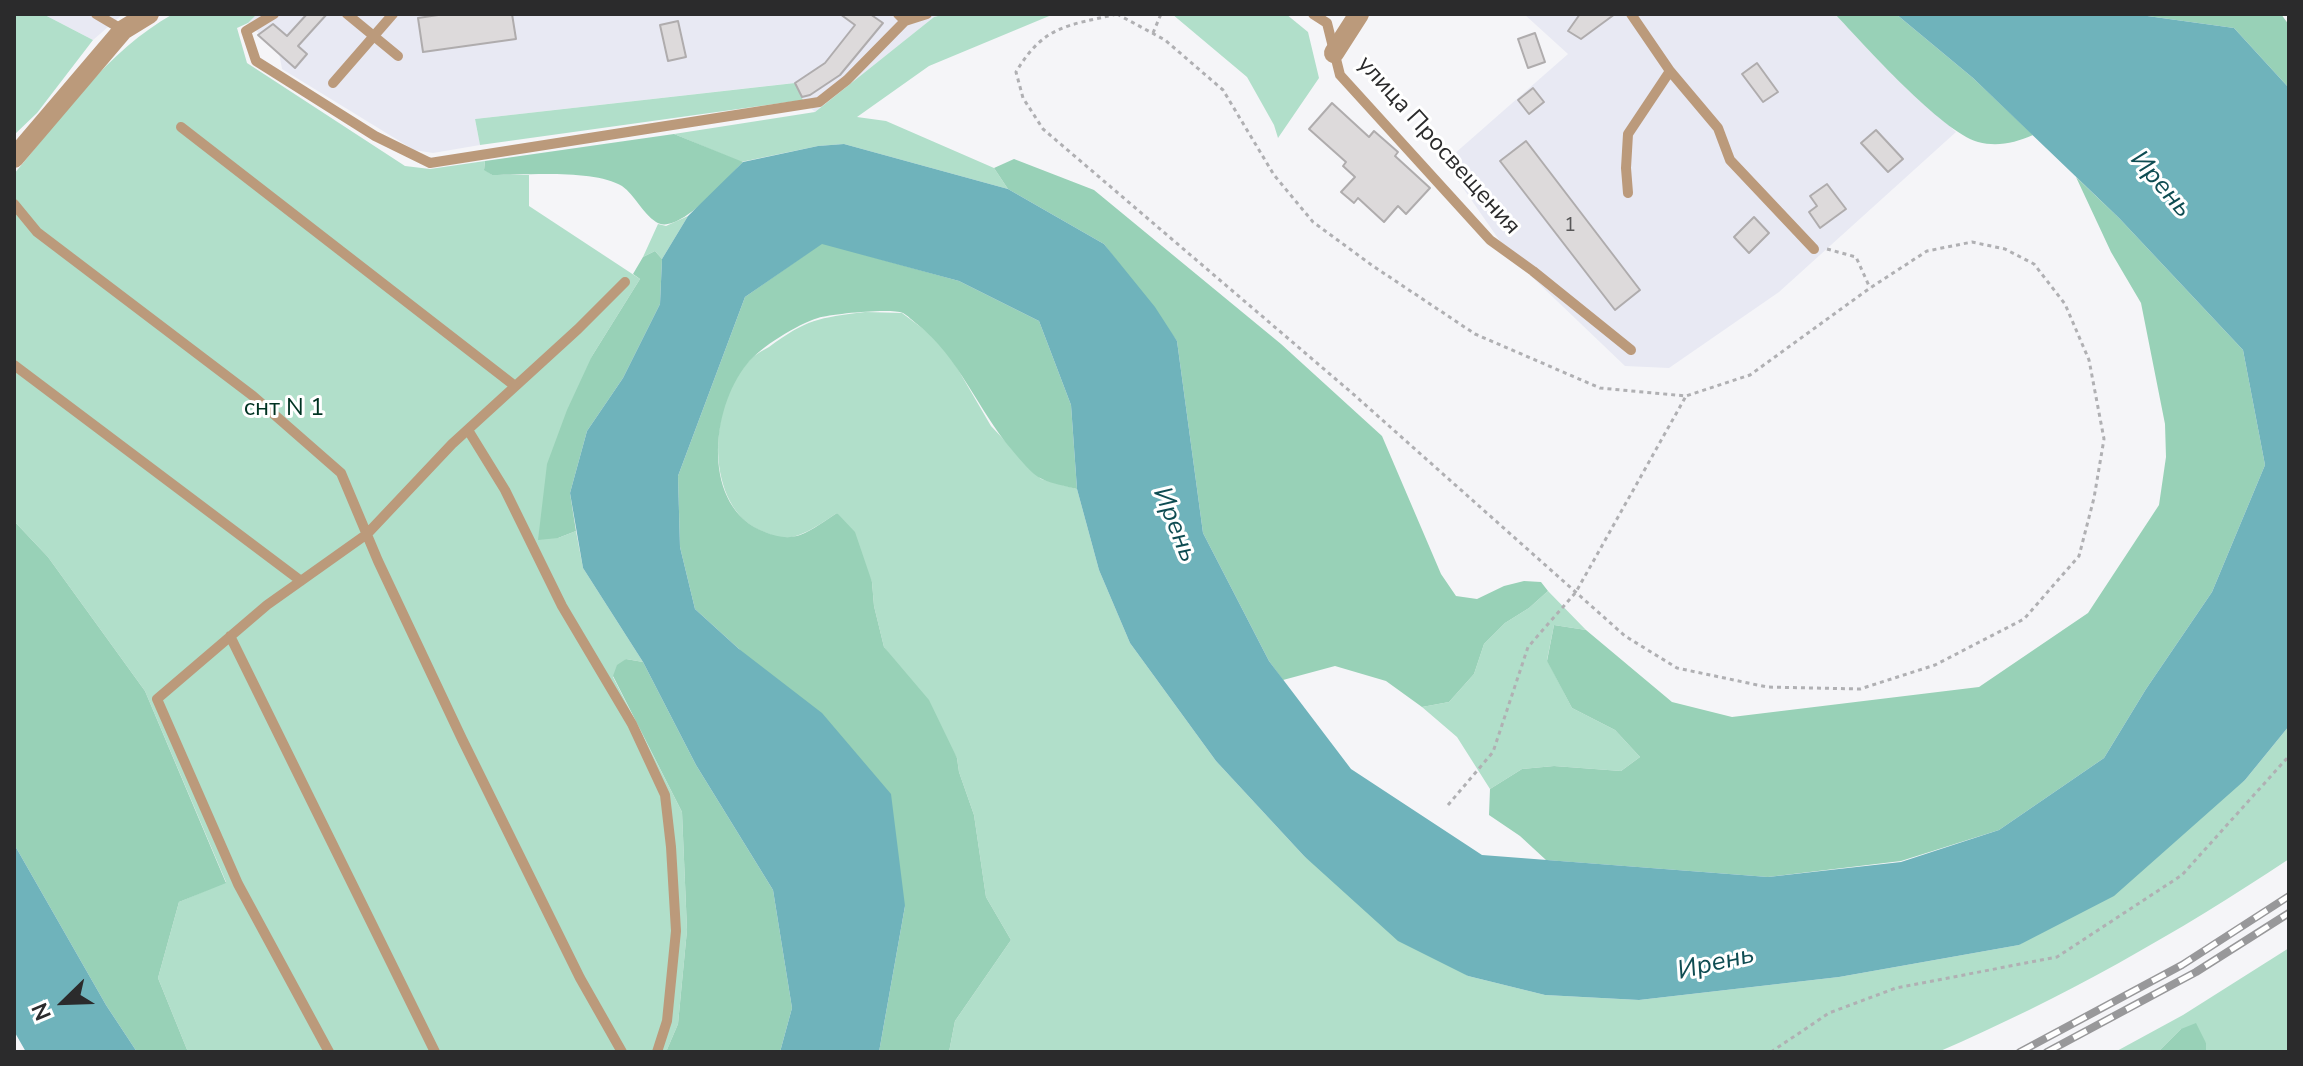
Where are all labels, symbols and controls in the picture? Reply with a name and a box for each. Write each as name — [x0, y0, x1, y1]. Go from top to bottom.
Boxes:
street label: улица Просвещения — [1350, 51, 1526, 241]
water label: Ирень — [2123, 145, 2197, 225]
house number: 1 — [1564, 214, 1576, 238]
park label: снт N 1 — [244, 395, 324, 423]
water label: Ирень — [1145, 483, 1203, 567]
water label: Ирень — [1675, 940, 1757, 988]
north arrow — [24, 962, 104, 1042]
text: N — [25, 998, 59, 1025]

